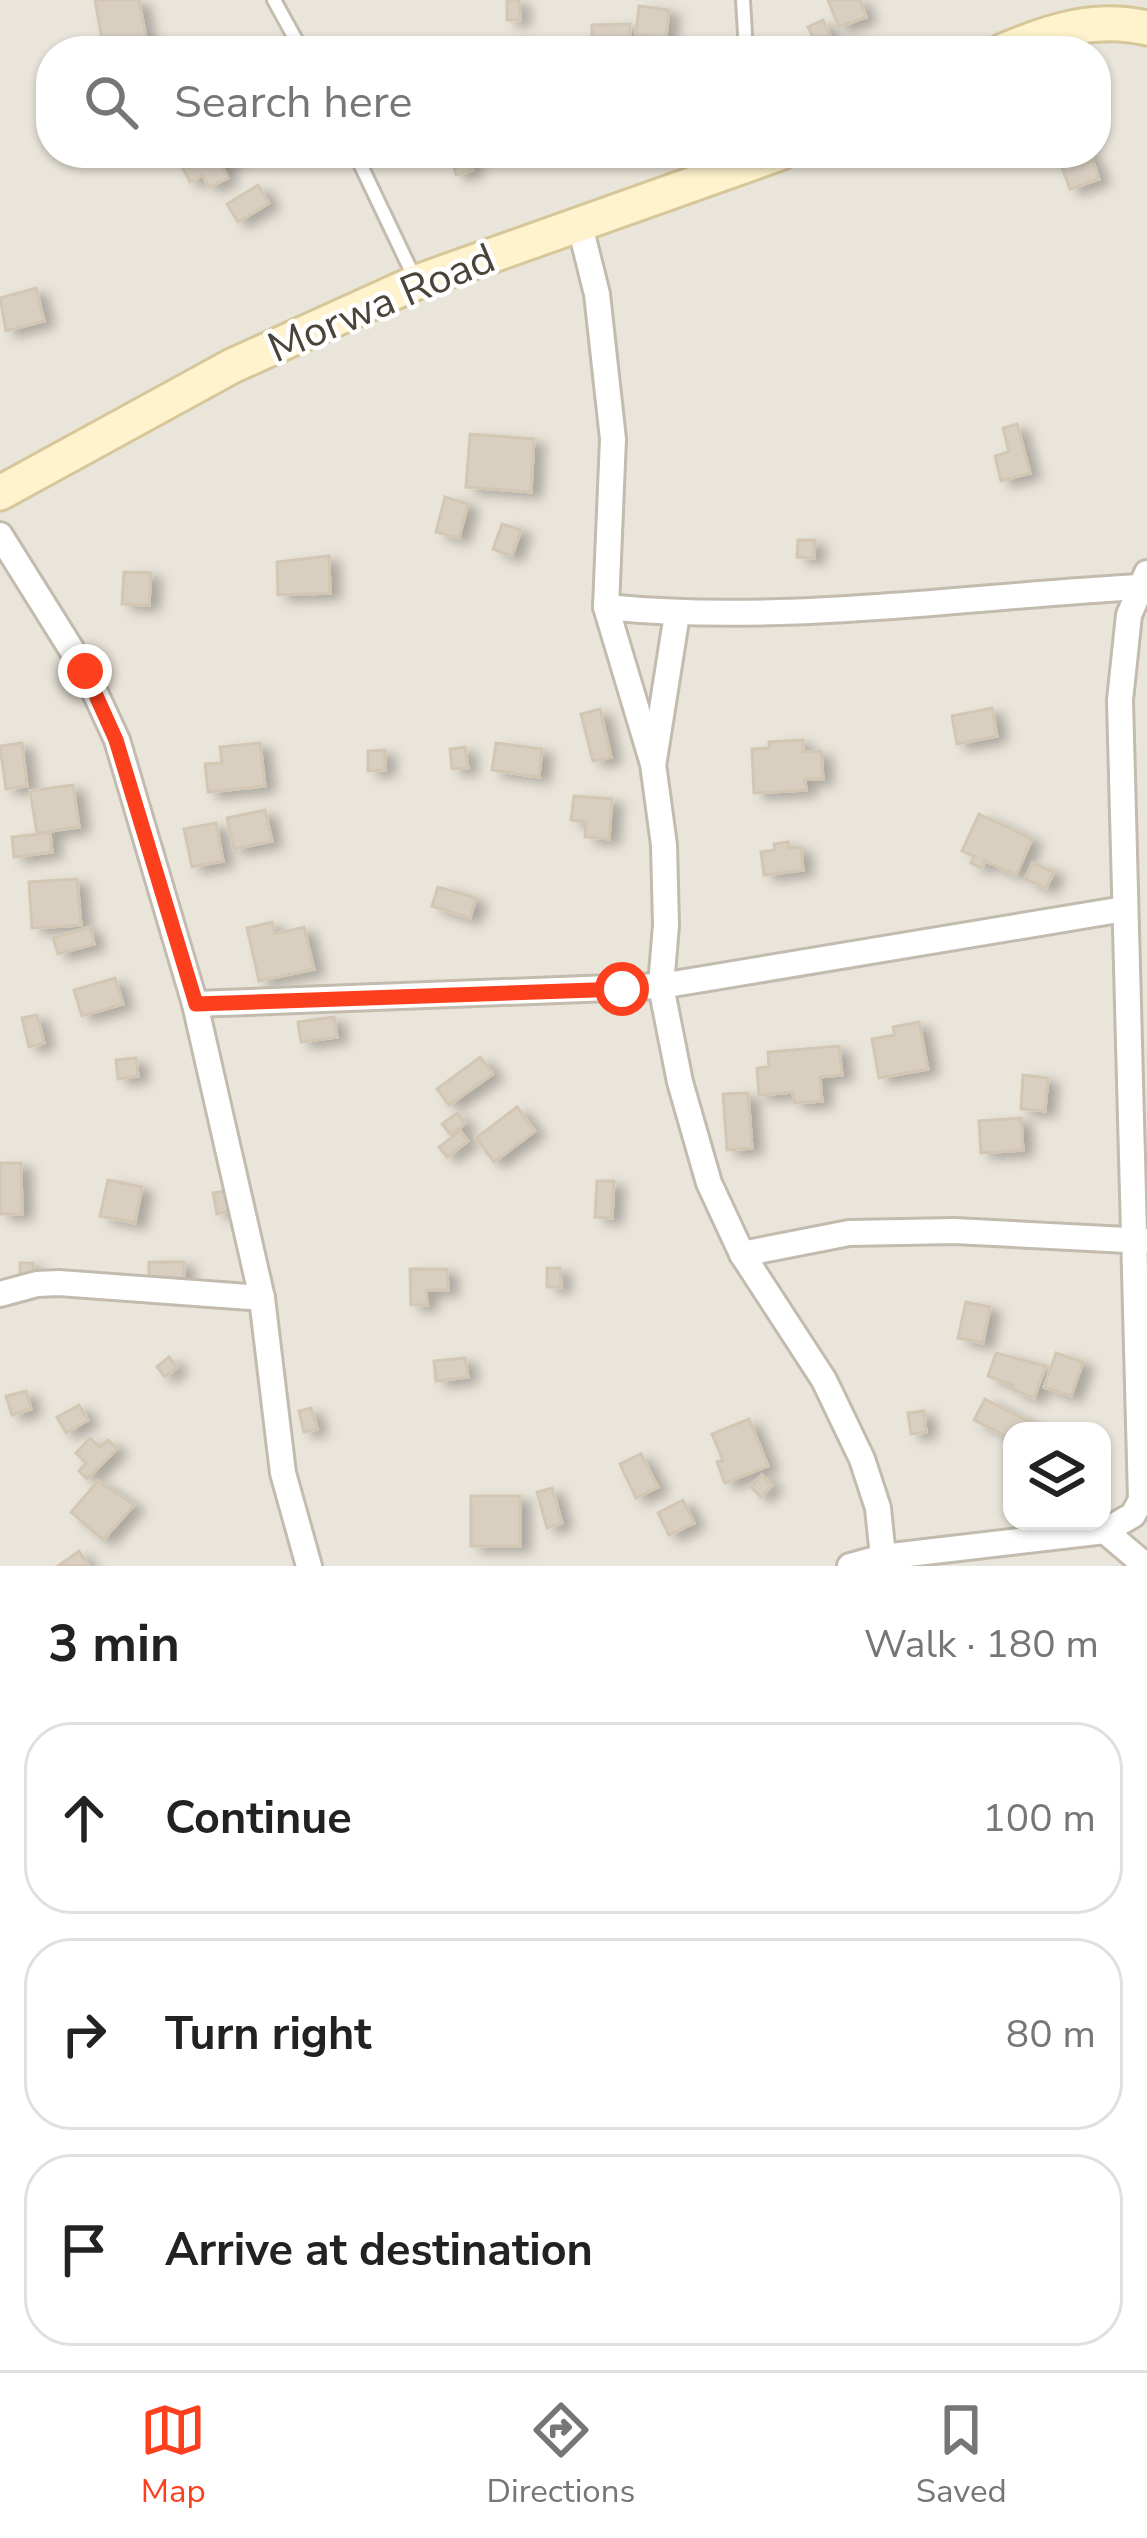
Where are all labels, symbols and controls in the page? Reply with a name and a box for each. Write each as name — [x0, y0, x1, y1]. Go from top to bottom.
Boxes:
search box — [36, 36, 1111, 168]
icon: search — [78, 69, 144, 135]
text: Search here — [174, 72, 413, 133]
street label: Morwa Road — [259, 230, 504, 377]
route end — [58, 644, 112, 698]
route start — [595, 962, 649, 1016]
map controls — [1003, 1422, 1111, 1530]
button: layers — [1003, 1422, 1111, 1530]
text: 3 min — [48, 1609, 180, 1679]
text: Walk · 180 m — [864, 1618, 1099, 1671]
icon: ahead — [51, 1785, 117, 1851]
text: Continue — [165, 1788, 352, 1849]
text: 100 m — [982, 1792, 1096, 1845]
icon: right — [51, 2001, 117, 2067]
text: Turn right — [165, 2004, 372, 2065]
text: 80 m — [1006, 2008, 1096, 2061]
icon: arrive — [51, 2217, 117, 2283]
text: Arrive at destination — [165, 2220, 593, 2281]
tab: Map — [140, 2397, 206, 2514]
tab: Directions — [487, 2397, 635, 2514]
tab: Saved — [916, 2397, 1007, 2514]

